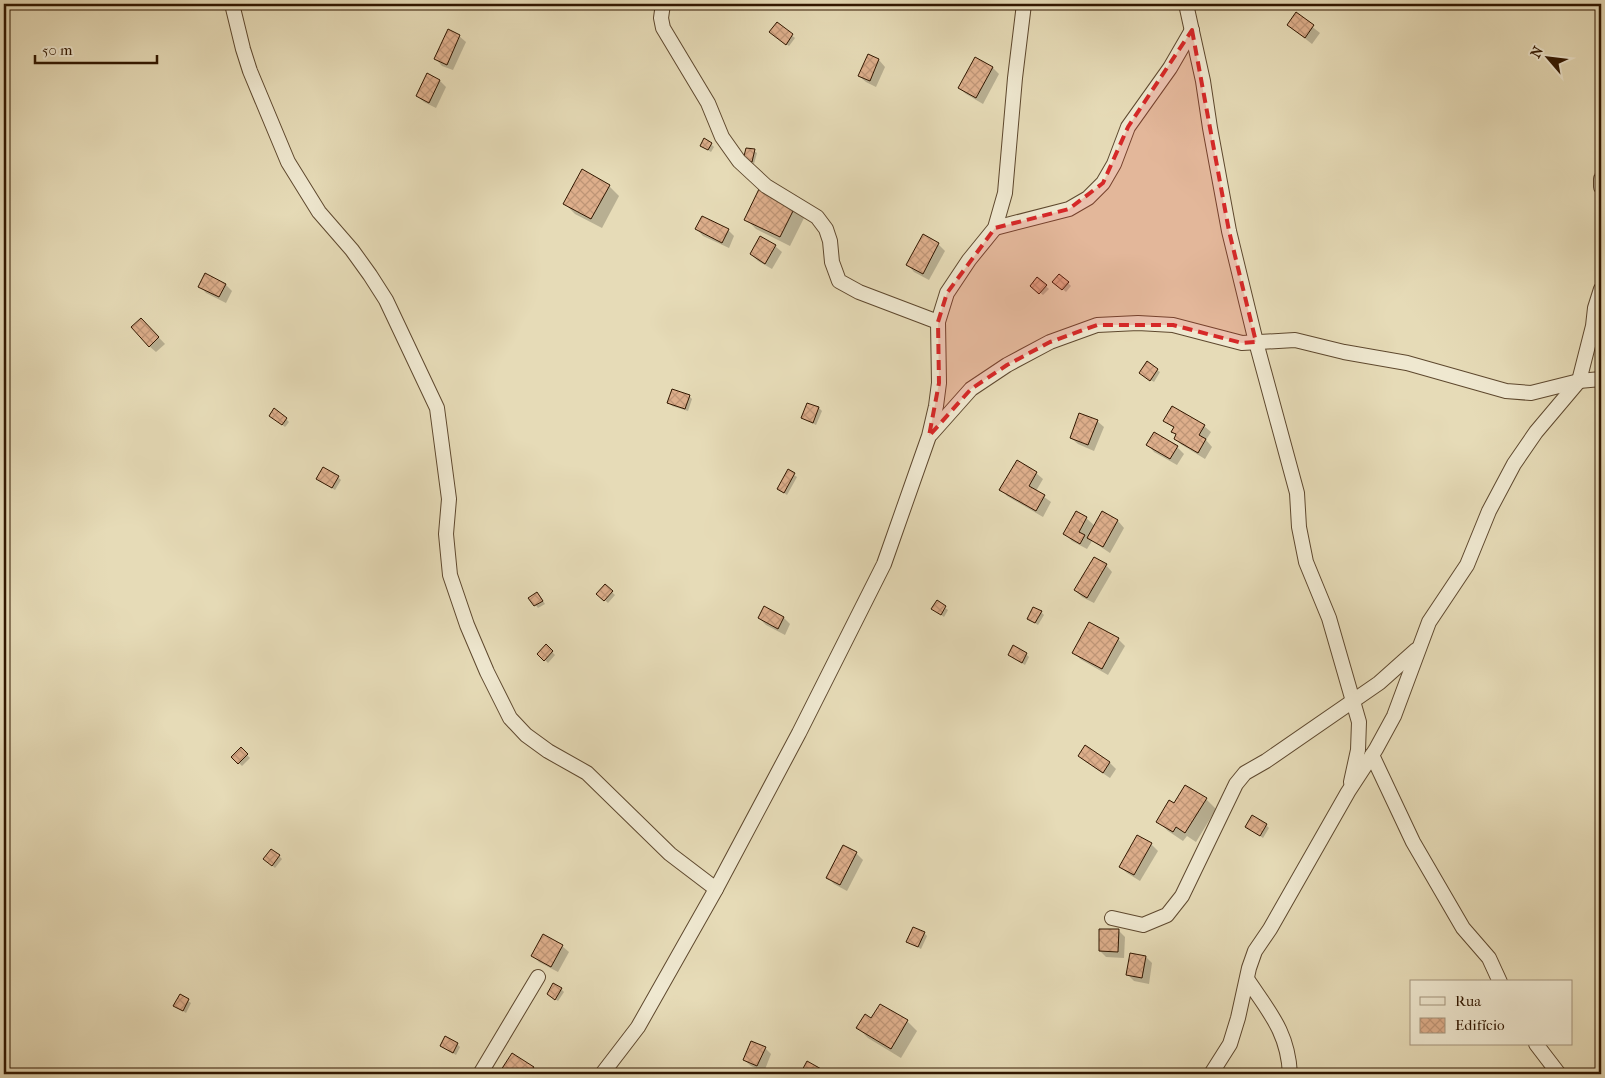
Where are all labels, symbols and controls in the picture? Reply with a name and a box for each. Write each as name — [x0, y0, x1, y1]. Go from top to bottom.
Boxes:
scale bar — [35, 32, 158, 64]
north arrow — [1522, 32, 1572, 82]
text: 50 m — [42, 41, 73, 59]
text: N — [1527, 43, 1547, 61]
legend — [1410, 980, 1572, 1046]
text: Rua — [1455, 992, 1482, 1010]
text: Edifício — [1455, 1016, 1505, 1034]

